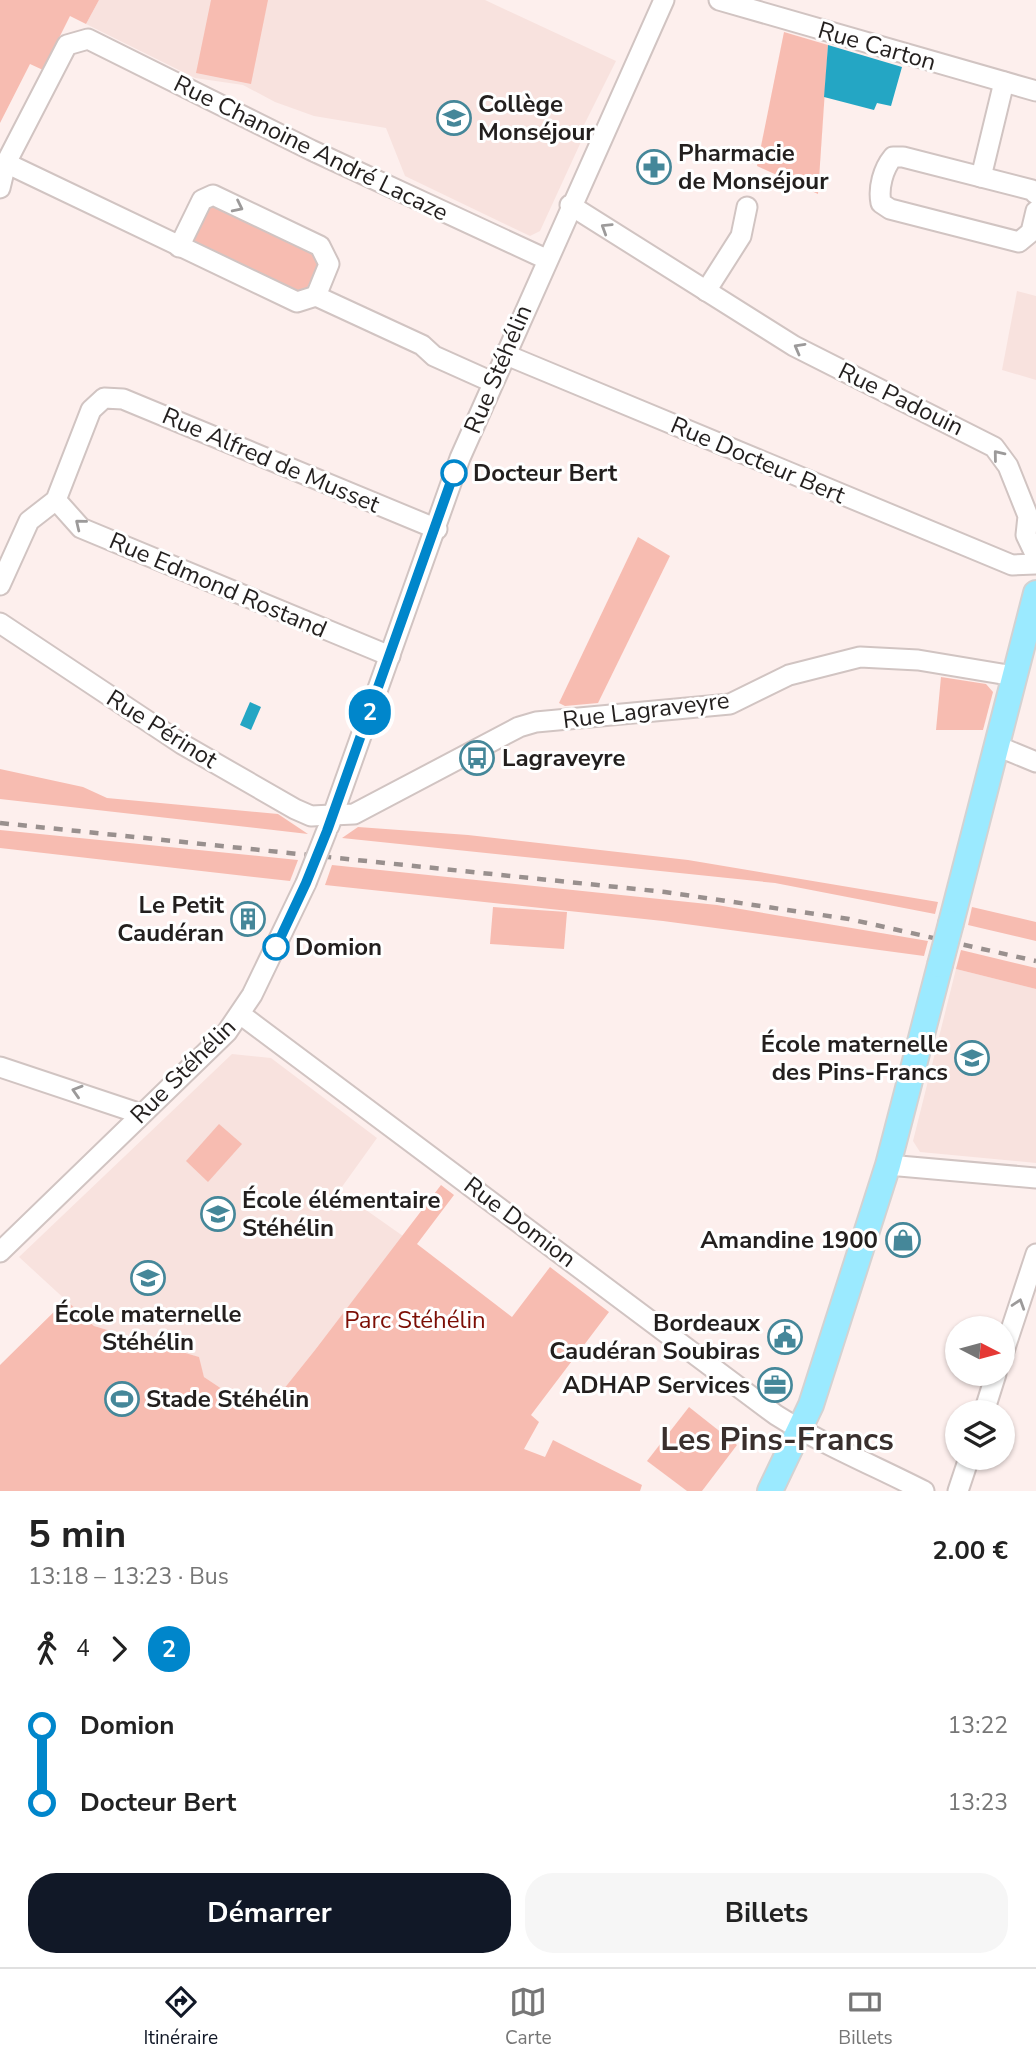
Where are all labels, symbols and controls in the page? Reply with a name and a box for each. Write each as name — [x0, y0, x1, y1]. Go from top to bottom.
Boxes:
street label: Rue Carton — [814, 14, 940, 78]
street label: Rue Chanoine André Lacaze — [168, 67, 454, 229]
place label: Collège Monséjour — [478, 88, 595, 148]
school or university icon: Collège Monséjour — [435, 99, 473, 137]
place label: Pharmacie de Monséjour — [678, 137, 829, 197]
pharmacy icon: Pharmacie de Monséjour — [635, 148, 673, 186]
one-way arrow — [231, 199, 243, 213]
one-way arrow — [600, 223, 613, 236]
street label: Rue Stéhélin — [457, 300, 539, 438]
one-way arrow — [794, 343, 806, 356]
street label: Rue Padouin — [833, 355, 969, 443]
street label: Rue Alfred de Musset — [157, 400, 385, 521]
street label: Rue Docteur Bert — [666, 409, 851, 511]
one-way arrow — [994, 450, 1007, 462]
place label: Docteur Bert — [473, 457, 618, 489]
marker: Docteur Bert — [441, 460, 467, 486]
one-way arrow — [76, 520, 88, 533]
street label: Rue Edmond Rostand — [104, 525, 332, 645]
street label: Rue Périnot — [100, 682, 224, 776]
street label: Rue Lagraveyre — [561, 684, 731, 736]
line badge: 2 — [347, 689, 393, 735]
text: 2 — [363, 696, 377, 728]
bus stop icon: Lagraveyre — [458, 739, 496, 777]
place label: Lagraveyre — [502, 742, 625, 774]
place label: Le Petit Caudéran — [117, 889, 225, 949]
building icon: Le Petit Caudéran — [229, 900, 267, 938]
place label: Domion — [295, 931, 382, 963]
marker: Domion — [263, 934, 289, 960]
street label: Rue Stéhélin — [123, 1011, 243, 1131]
place label: École maternelle des Pins-Francs — [761, 1028, 948, 1088]
school or university icon: École maternelle des Pins-Francs — [953, 1039, 991, 1077]
one-way arrow — [71, 1085, 83, 1100]
street label: Rue Domion — [457, 1169, 583, 1275]
place label: École élémentaire Stéhélin — [242, 1184, 441, 1244]
school or university icon: École élémentaire Stéhélin — [199, 1195, 237, 1233]
shop icon: Amandine 1900 — [884, 1221, 922, 1259]
place label: Amandine 1900 — [700, 1224, 878, 1256]
school or university icon: École maternelle Stéhélin — [129, 1259, 167, 1297]
place label: École maternelle Stéhélin — [54, 1298, 242, 1358]
one-way arrow — [1011, 1298, 1026, 1310]
park label: Parc Stéhélin — [344, 1304, 486, 1336]
place label: Bordeaux Caudéran Soubiras — [549, 1307, 761, 1367]
north arrow — [945, 1316, 1015, 1386]
map controls — [945, 1316, 1015, 1470]
public building icon: Bordeaux Caudéran Soubiras — [766, 1318, 804, 1356]
office icon: ADHAP Services — [756, 1366, 794, 1404]
place label: ADHAP Services — [562, 1369, 750, 1401]
sports icon: Stade Stéhélin — [103, 1380, 141, 1418]
place label: Stade Stéhélin — [146, 1383, 309, 1415]
button: layers — [945, 1400, 1015, 1470]
district label: Les Pins-Francs — [660, 1418, 894, 1461]
text: 5 min — [28, 1509, 126, 1560]
text: 2.00 € — [932, 1533, 1008, 1568]
text: 13:18 – 13:23 · Bus — [28, 1561, 229, 1592]
icon: walk — [28, 1630, 66, 1668]
icon: forward — [100, 1630, 138, 1668]
text: 4 — [76, 1633, 90, 1664]
text: 2 — [162, 1633, 176, 1665]
text: Domion — [80, 1708, 174, 1743]
text: 13:22 — [948, 1710, 1008, 1741]
text: Docteur Bert — [80, 1785, 236, 1820]
text: 13:23 — [948, 1787, 1008, 1818]
button: Démarrer — [28, 1873, 511, 1953]
button: Billets — [525, 1873, 1008, 1953]
tab: Itinéraire — [143, 1983, 218, 2051]
tab: Carte — [505, 1983, 552, 2051]
tab: Billets — [838, 1983, 893, 2051]

